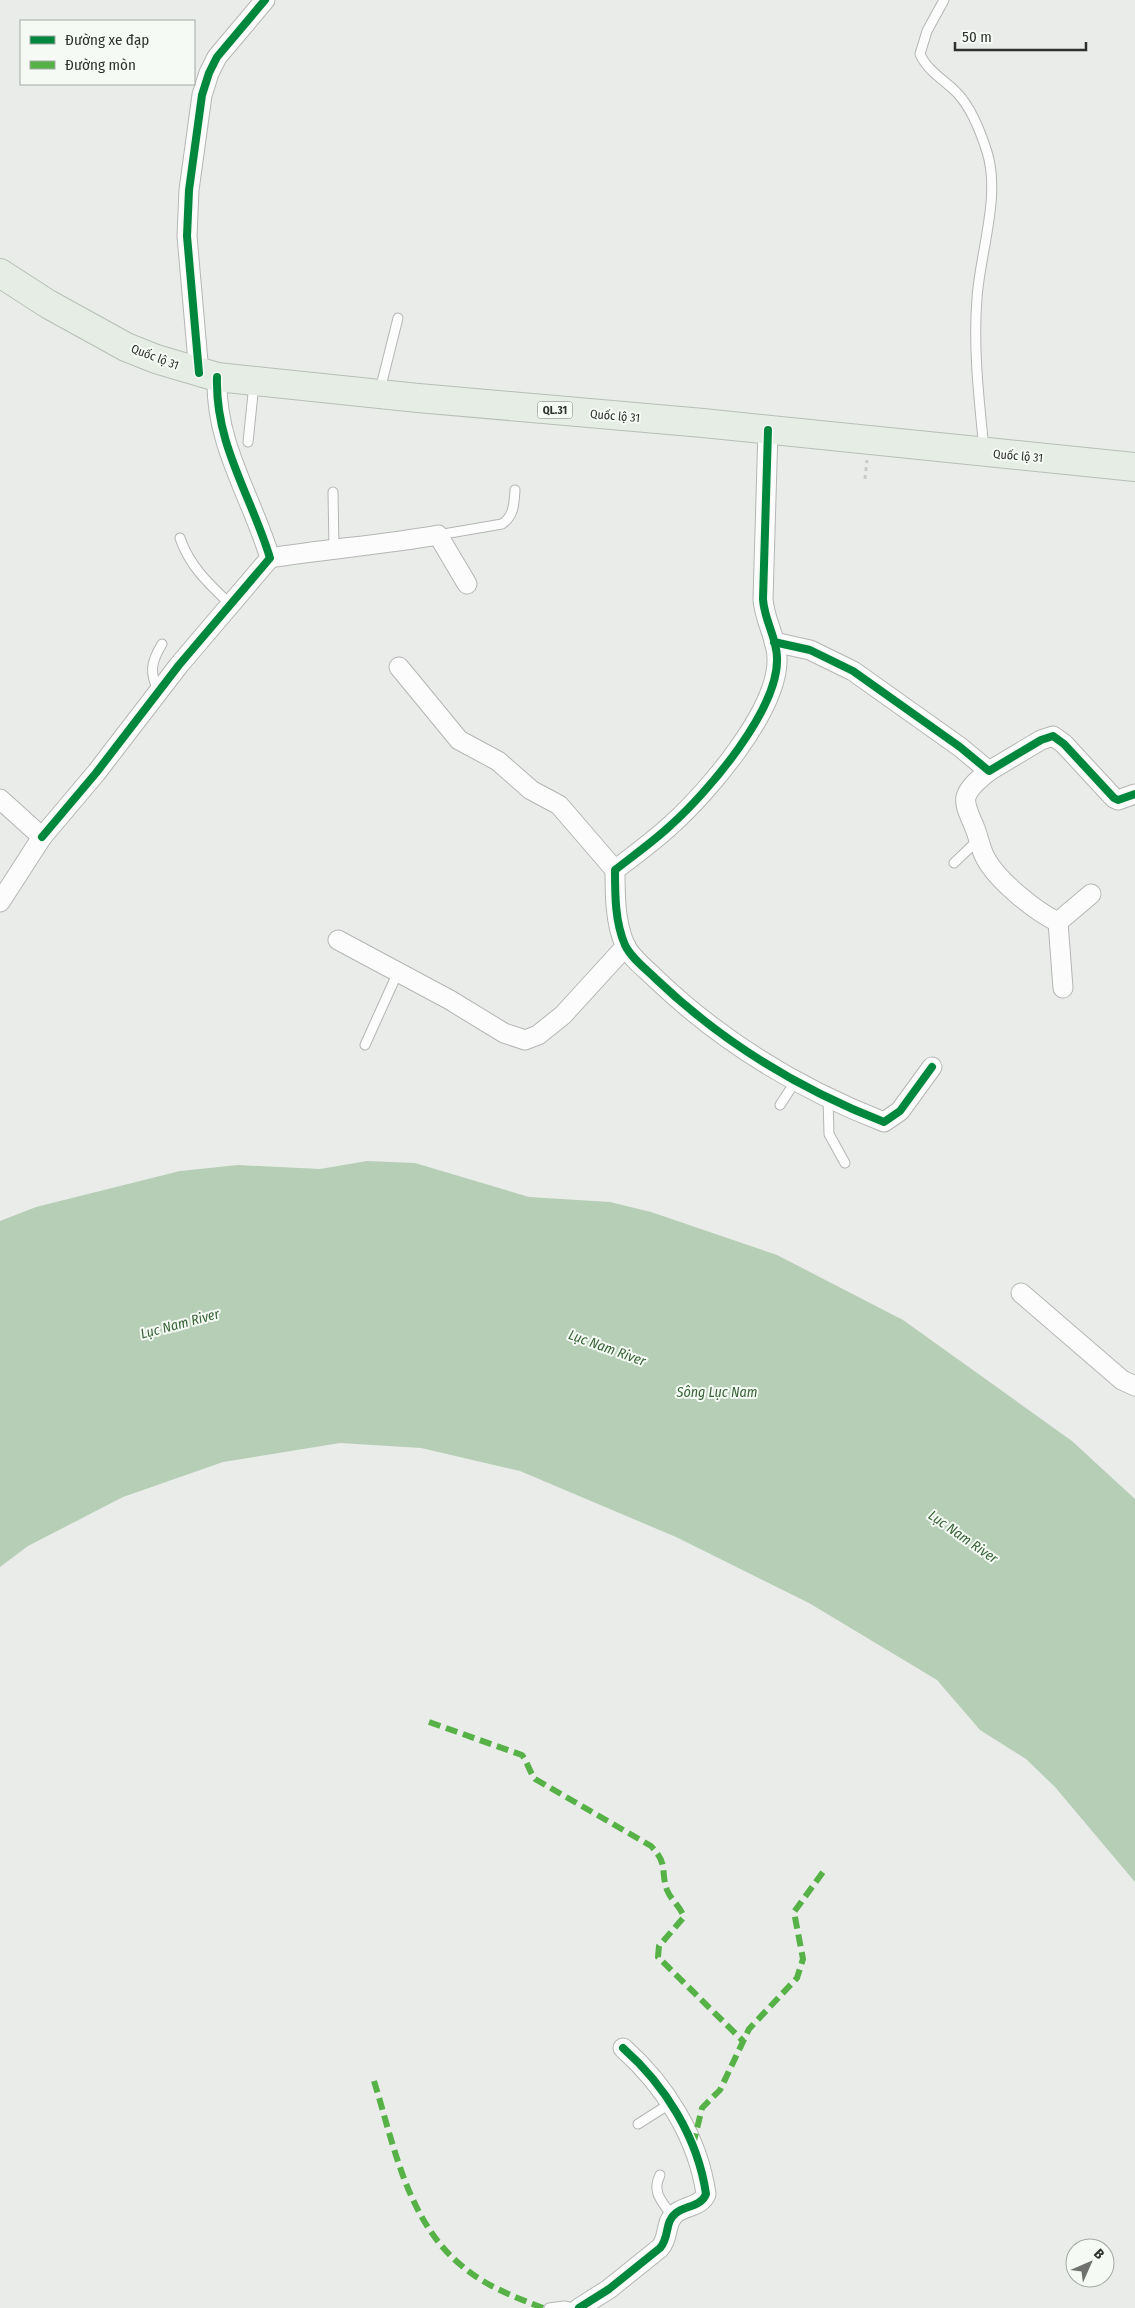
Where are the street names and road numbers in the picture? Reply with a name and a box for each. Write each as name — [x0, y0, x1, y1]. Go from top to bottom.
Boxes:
street label: Quốc lộ 31 — [129, 341, 181, 373]
road number: QL.31 — [538, 402, 572, 418]
street label: Quốc lộ 31 — [589, 406, 641, 425]
street label: Quốc lộ 31 — [992, 446, 1044, 465]

